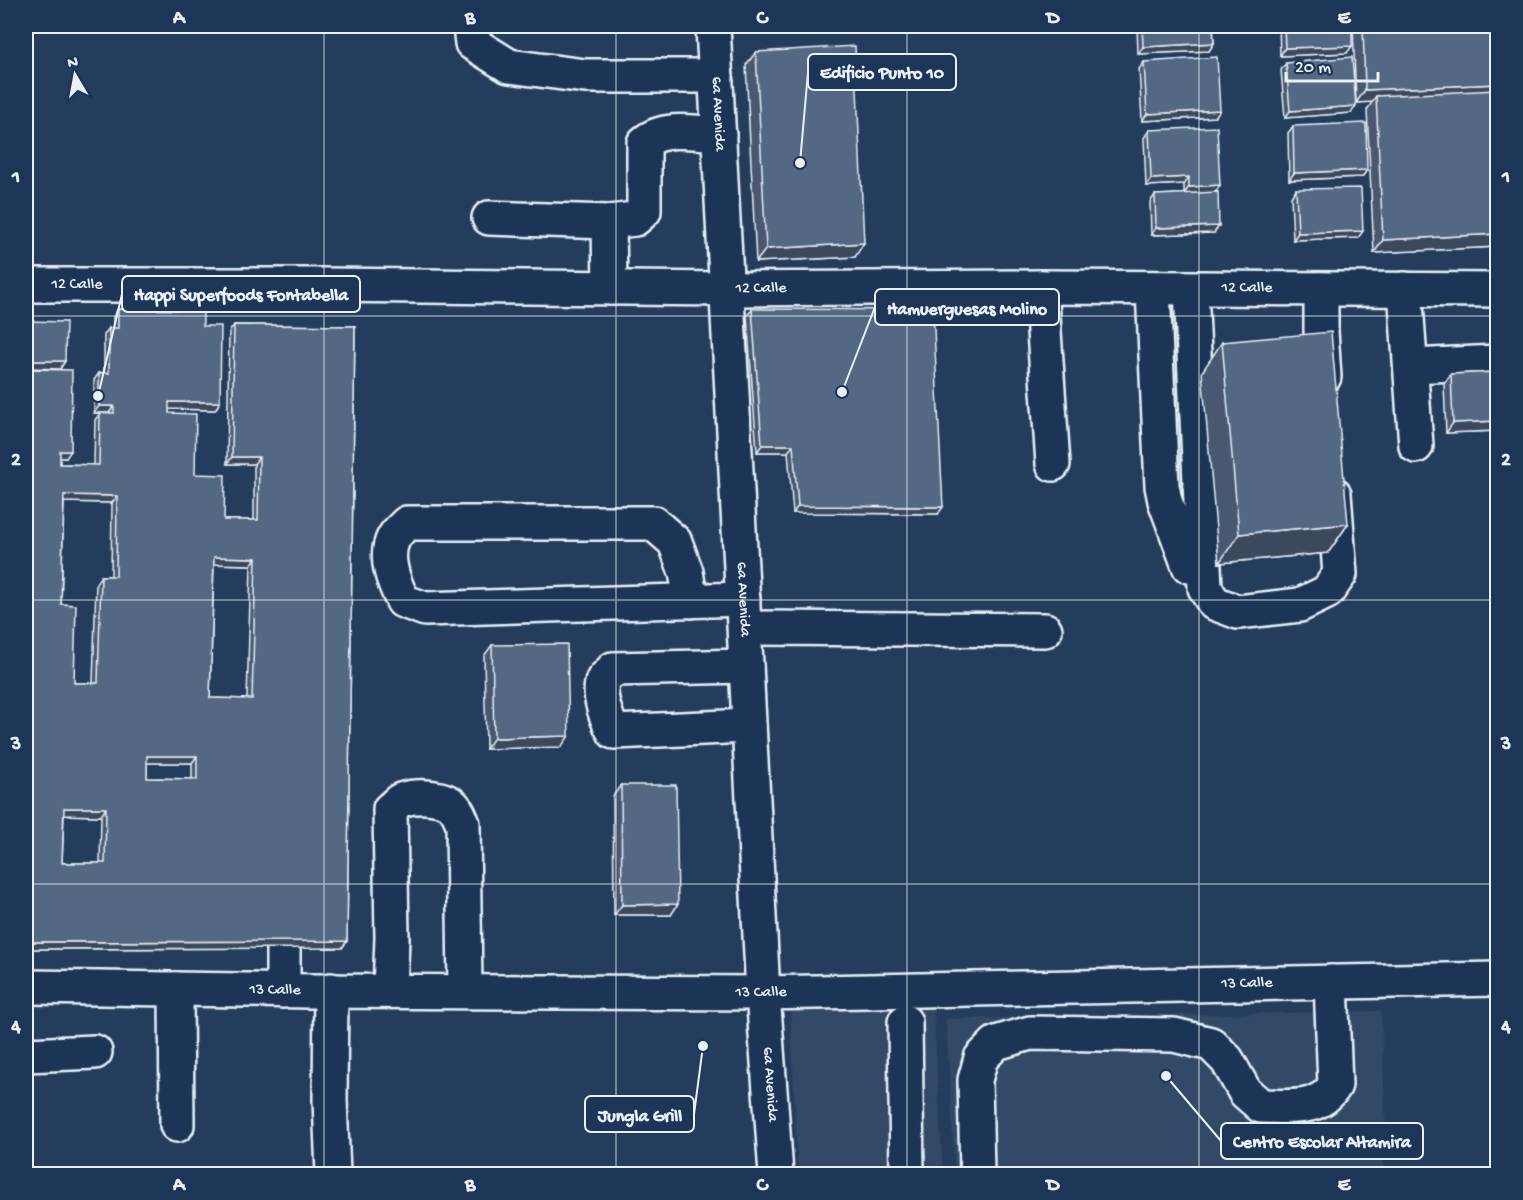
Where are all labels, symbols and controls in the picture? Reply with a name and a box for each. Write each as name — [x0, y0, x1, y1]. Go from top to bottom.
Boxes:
text: A — [172, 8, 187, 31]
text: B — [464, 8, 476, 31]
text: C — [756, 8, 770, 31]
text: D — [1044, 8, 1060, 31]
text: E — [1338, 8, 1352, 31]
north arrow — [45, 45, 105, 105]
scale bar — [1286, 45, 1378, 83]
text: N — [66, 53, 80, 74]
callout: Edificio Punto 10 — [808, 54, 956, 90]
text: 20 m — [1295, 58, 1331, 79]
text: Edificio Punto 10 — [820, 64, 945, 85]
street label: 6a Avenida — [706, 76, 729, 153]
text: 1 — [11, 167, 20, 190]
text: 1 — [1501, 167, 1510, 190]
street label: 12 Calle — [51, 276, 103, 295]
callout: Happi Superfoods Fontabella — [122, 276, 360, 312]
street label: 12 Calle — [734, 279, 787, 298]
street label: 12 Calle — [1220, 279, 1273, 298]
text: Happi Superfoods Fontabella — [134, 286, 349, 307]
callout: Hamuerguesas Molino — [875, 289, 1059, 325]
text: Hamuerguesas Molino — [887, 300, 1048, 321]
text: 2 — [11, 450, 21, 473]
text: 2 — [1501, 450, 1511, 473]
street label: 6a Avenida — [731, 561, 754, 638]
text: 3 — [10, 734, 21, 757]
text: 3 — [1500, 734, 1511, 757]
street label: 13 Calle — [1220, 974, 1274, 994]
street label: 13 Calle — [248, 981, 302, 1000]
street label: 13 Calle — [734, 983, 788, 1003]
text: 4 — [10, 1017, 21, 1040]
text: 4 — [1500, 1017, 1511, 1040]
street label: 6a Avenida — [757, 1046, 782, 1124]
callout: Jungla Grill — [585, 1096, 694, 1132]
text: Jungla Grill — [597, 1107, 682, 1128]
callout: Centro Escolar Altamira — [1221, 1123, 1423, 1159]
text: Centro Escolar Altamira — [1232, 1133, 1412, 1154]
text: A — [172, 1175, 187, 1198]
text: B — [464, 1175, 476, 1198]
text: C — [756, 1175, 770, 1198]
text: D — [1044, 1175, 1060, 1198]
text: E — [1338, 1175, 1352, 1198]

